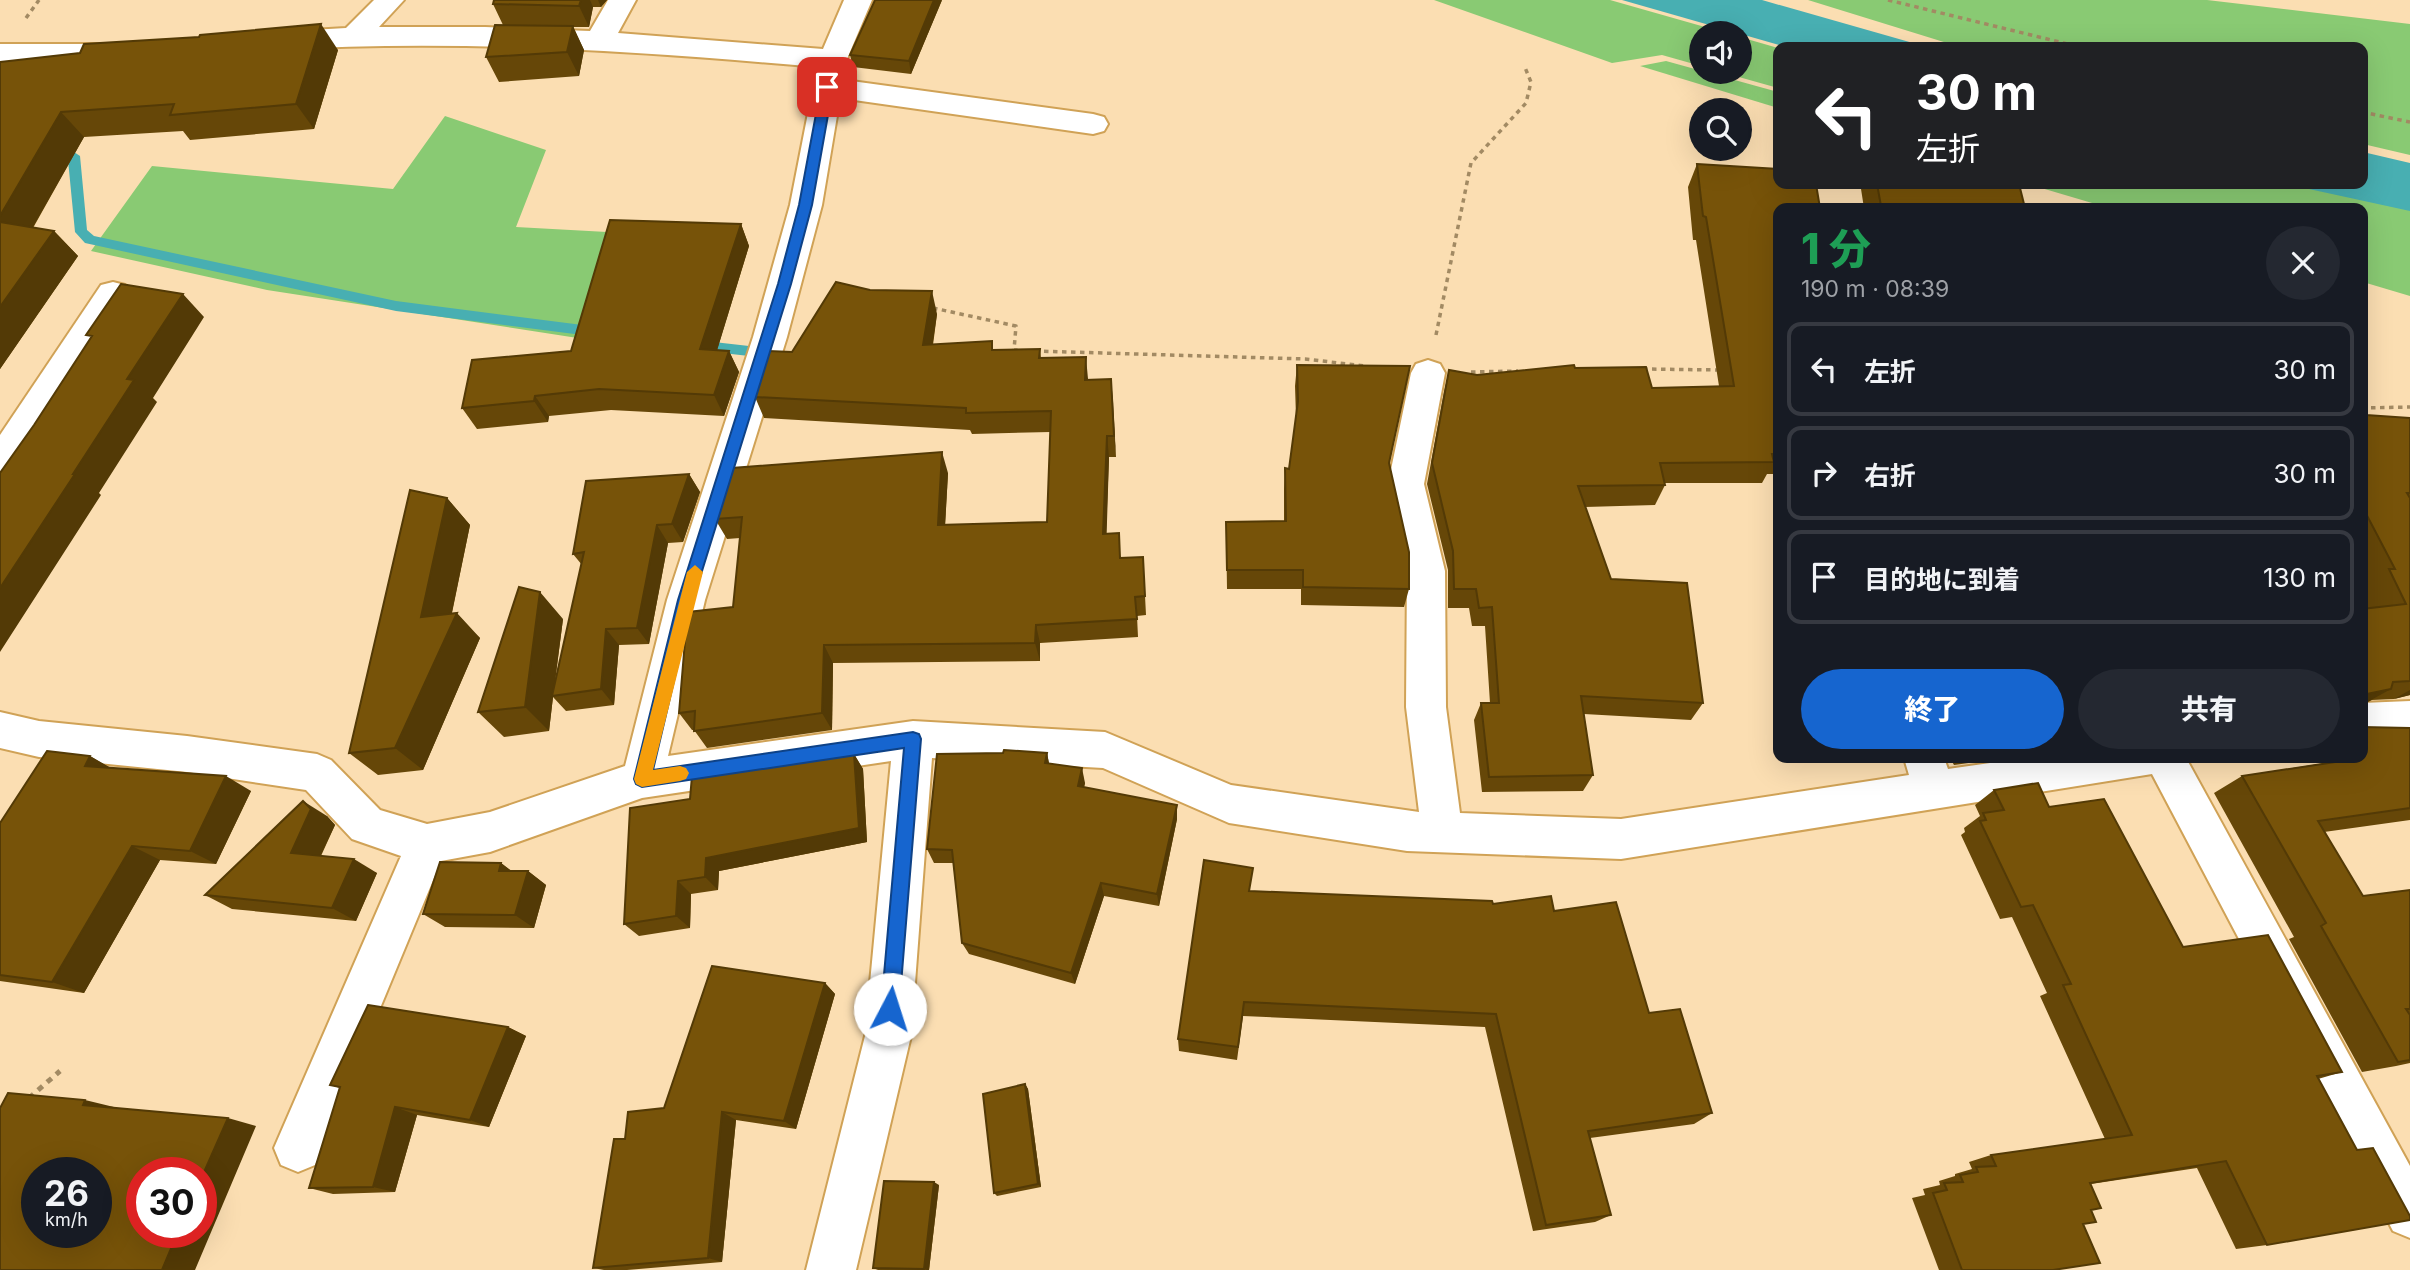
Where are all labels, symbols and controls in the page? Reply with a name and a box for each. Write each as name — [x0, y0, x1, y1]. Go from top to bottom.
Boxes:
map controls — [1689, 21, 1752, 161]
button: sound — [1689, 21, 1752, 84]
pin — [797, 57, 857, 117]
text: 30 m — [1916, 63, 2037, 122]
icon: arrive — [808, 68, 846, 106]
icon: left — [1801, 70, 1892, 161]
button: search — [1689, 98, 1752, 161]
text: 左折 — [1916, 129, 1980, 168]
text: 1 分 — [1801, 223, 1871, 274]
button: close — [2266, 226, 2340, 300]
text: 190 m · 08:39 — [1801, 275, 1949, 303]
icon: left — [1805, 350, 1843, 388]
text: 30 m — [2273, 354, 2336, 385]
text: 左折 — [1864, 356, 1916, 387]
icon: right — [1805, 454, 1843, 492]
text: 30 m — [2273, 458, 2336, 489]
text: 右折 — [1864, 460, 1916, 491]
icon: arrive — [1805, 558, 1843, 596]
text: 130 m — [2263, 562, 2336, 593]
text: 目的地に到着 — [1864, 564, 2020, 595]
button: 終了 — [1801, 669, 2064, 749]
button: 共有 — [2078, 669, 2340, 749]
position arrow — [853, 972, 927, 1046]
speed limit sign: 30 — [126, 1157, 217, 1248]
text: 26 — [44, 1172, 89, 1214]
text: km/h — [45, 1209, 88, 1230]

